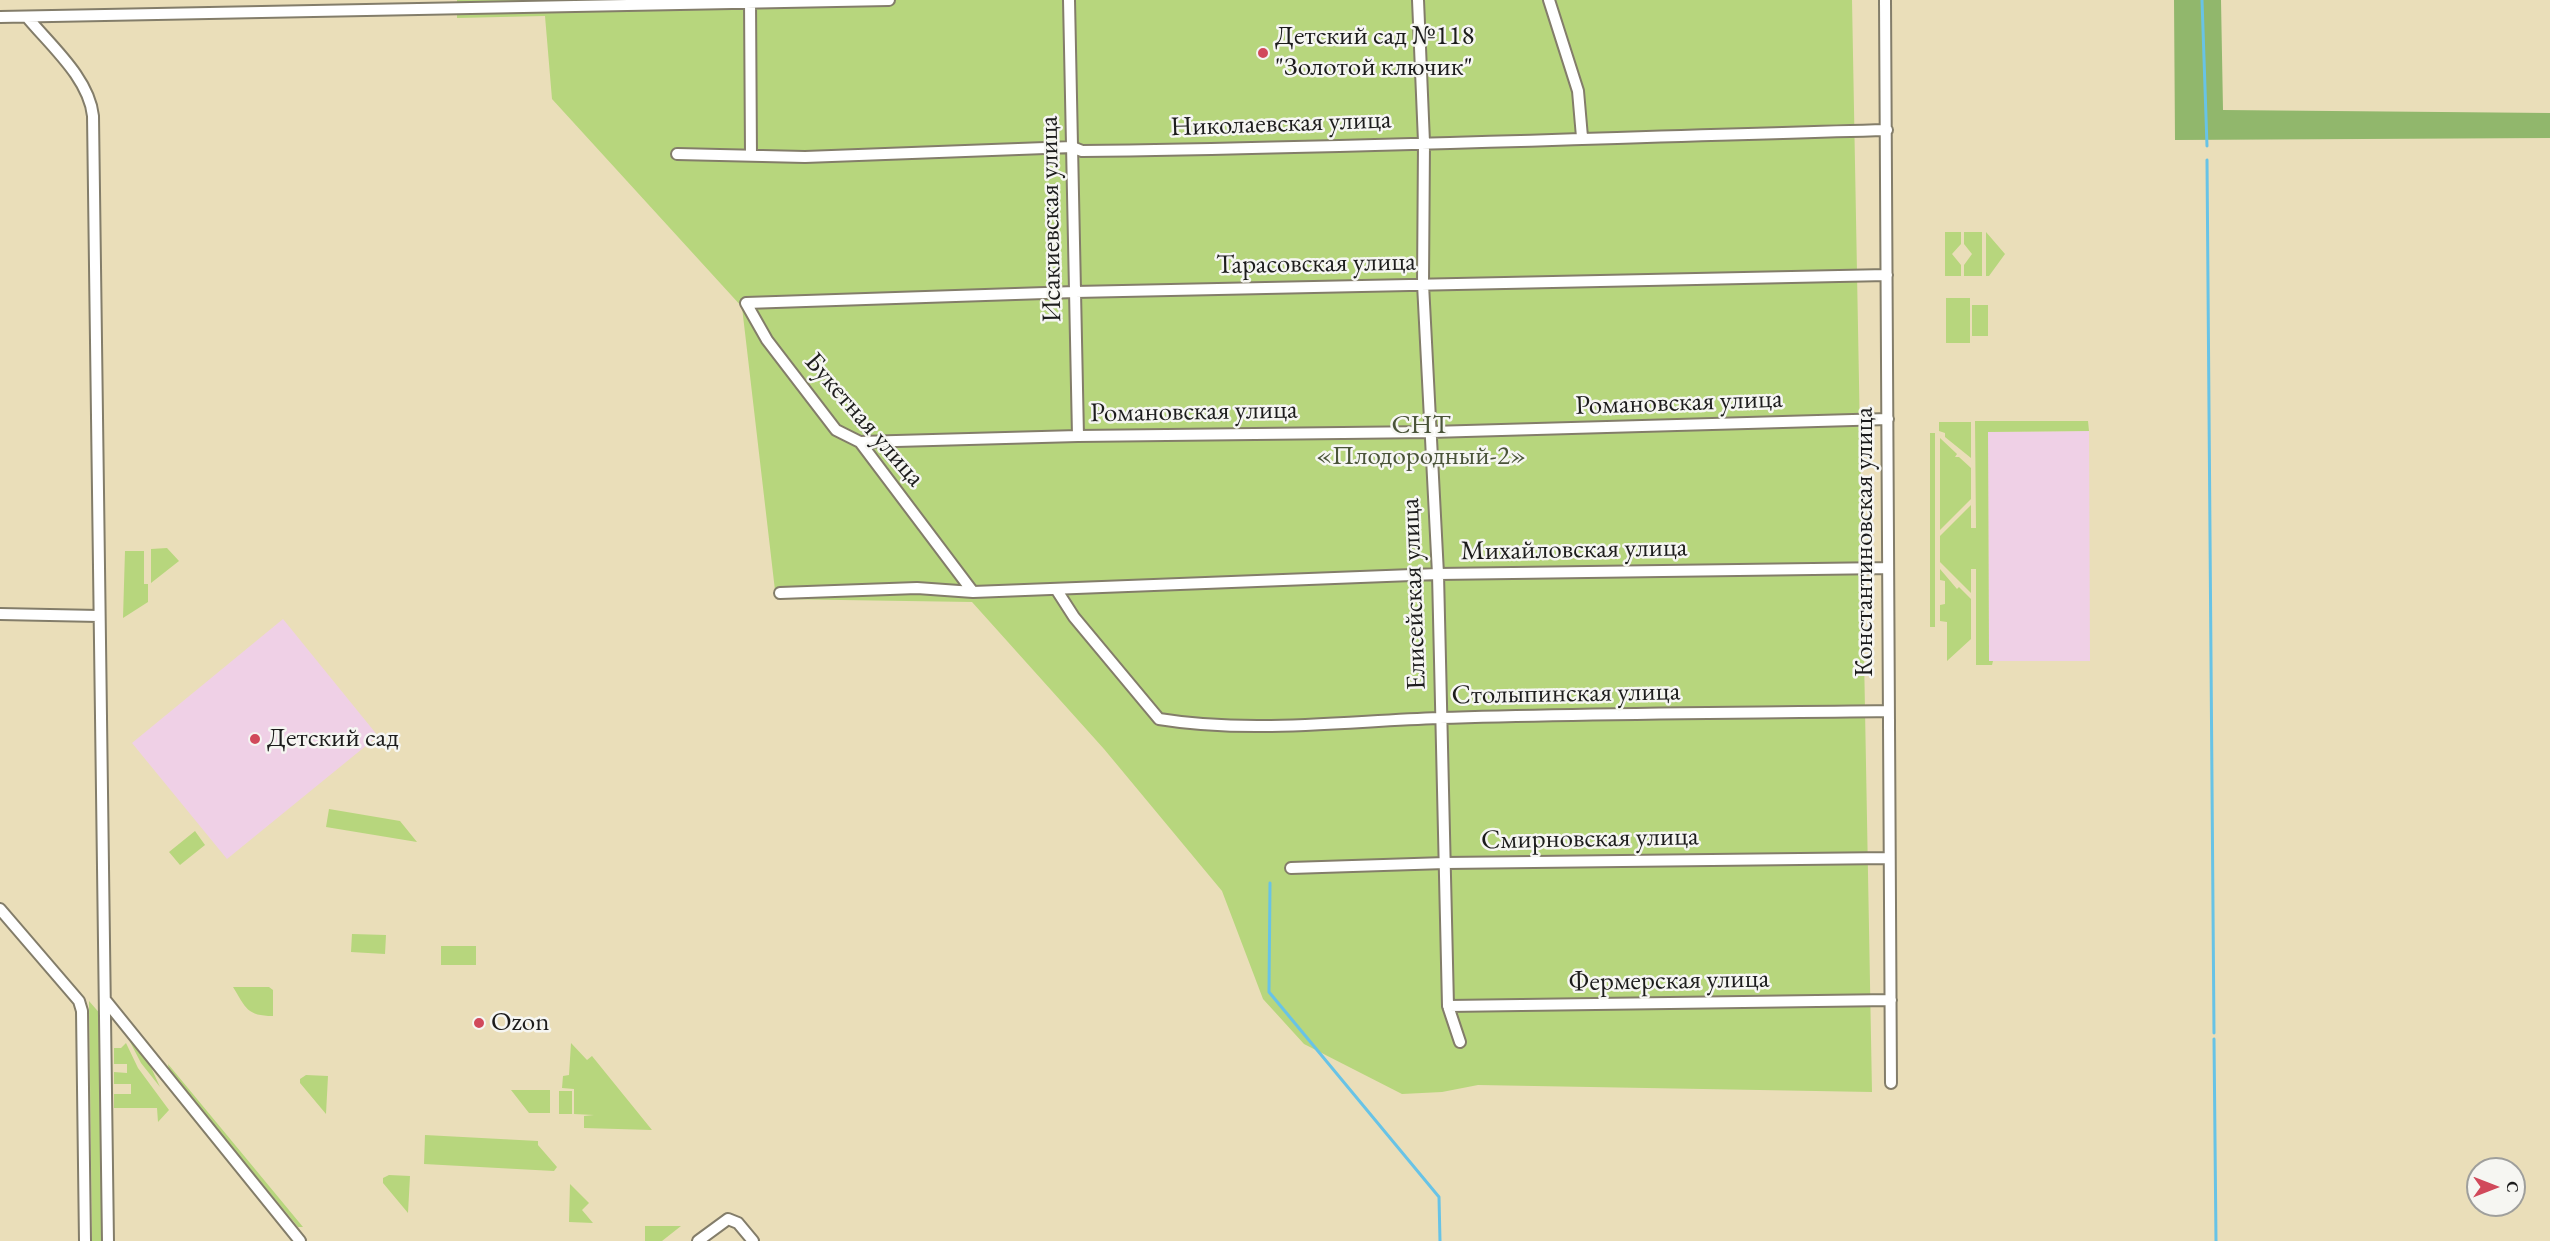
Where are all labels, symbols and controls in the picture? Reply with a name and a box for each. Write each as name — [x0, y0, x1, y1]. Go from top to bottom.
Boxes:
place label: Детский сад №118 "Золотой ключик" — [1275, 21, 1474, 84]
marker: Детский сад №118 "Золотой ключик" — [1256, 46, 1270, 60]
street label: Николаевская улица — [1170, 104, 1392, 144]
street label: Исакиевская улица — [1033, 115, 1069, 323]
street label: Тарасовская улица — [1216, 246, 1416, 282]
street label: Букетная улица — [797, 346, 931, 494]
street label: Романовская улица — [1575, 383, 1783, 423]
street label: Романовская улица — [1090, 394, 1298, 430]
street label: Константиновская улица — [1849, 407, 1881, 677]
park label: СНТ «Плодородный-2» — [1316, 410, 1526, 473]
street label: Елисейская улица — [1394, 497, 1434, 691]
street label: Михайловская улица — [1460, 532, 1688, 568]
street label: Столыпинская улица — [1451, 676, 1681, 712]
place label: Детский сад — [267, 723, 399, 755]
marker: Детский сад — [248, 732, 262, 746]
street label: Смирновская улица — [1481, 821, 1699, 857]
street label: Фермерская улица — [1568, 963, 1770, 999]
place label: Ozon — [491, 1007, 549, 1039]
marker: Ozon — [472, 1016, 486, 1030]
north arrow — [2466, 1157, 2526, 1217]
text: С — [2502, 1181, 2523, 1193]

